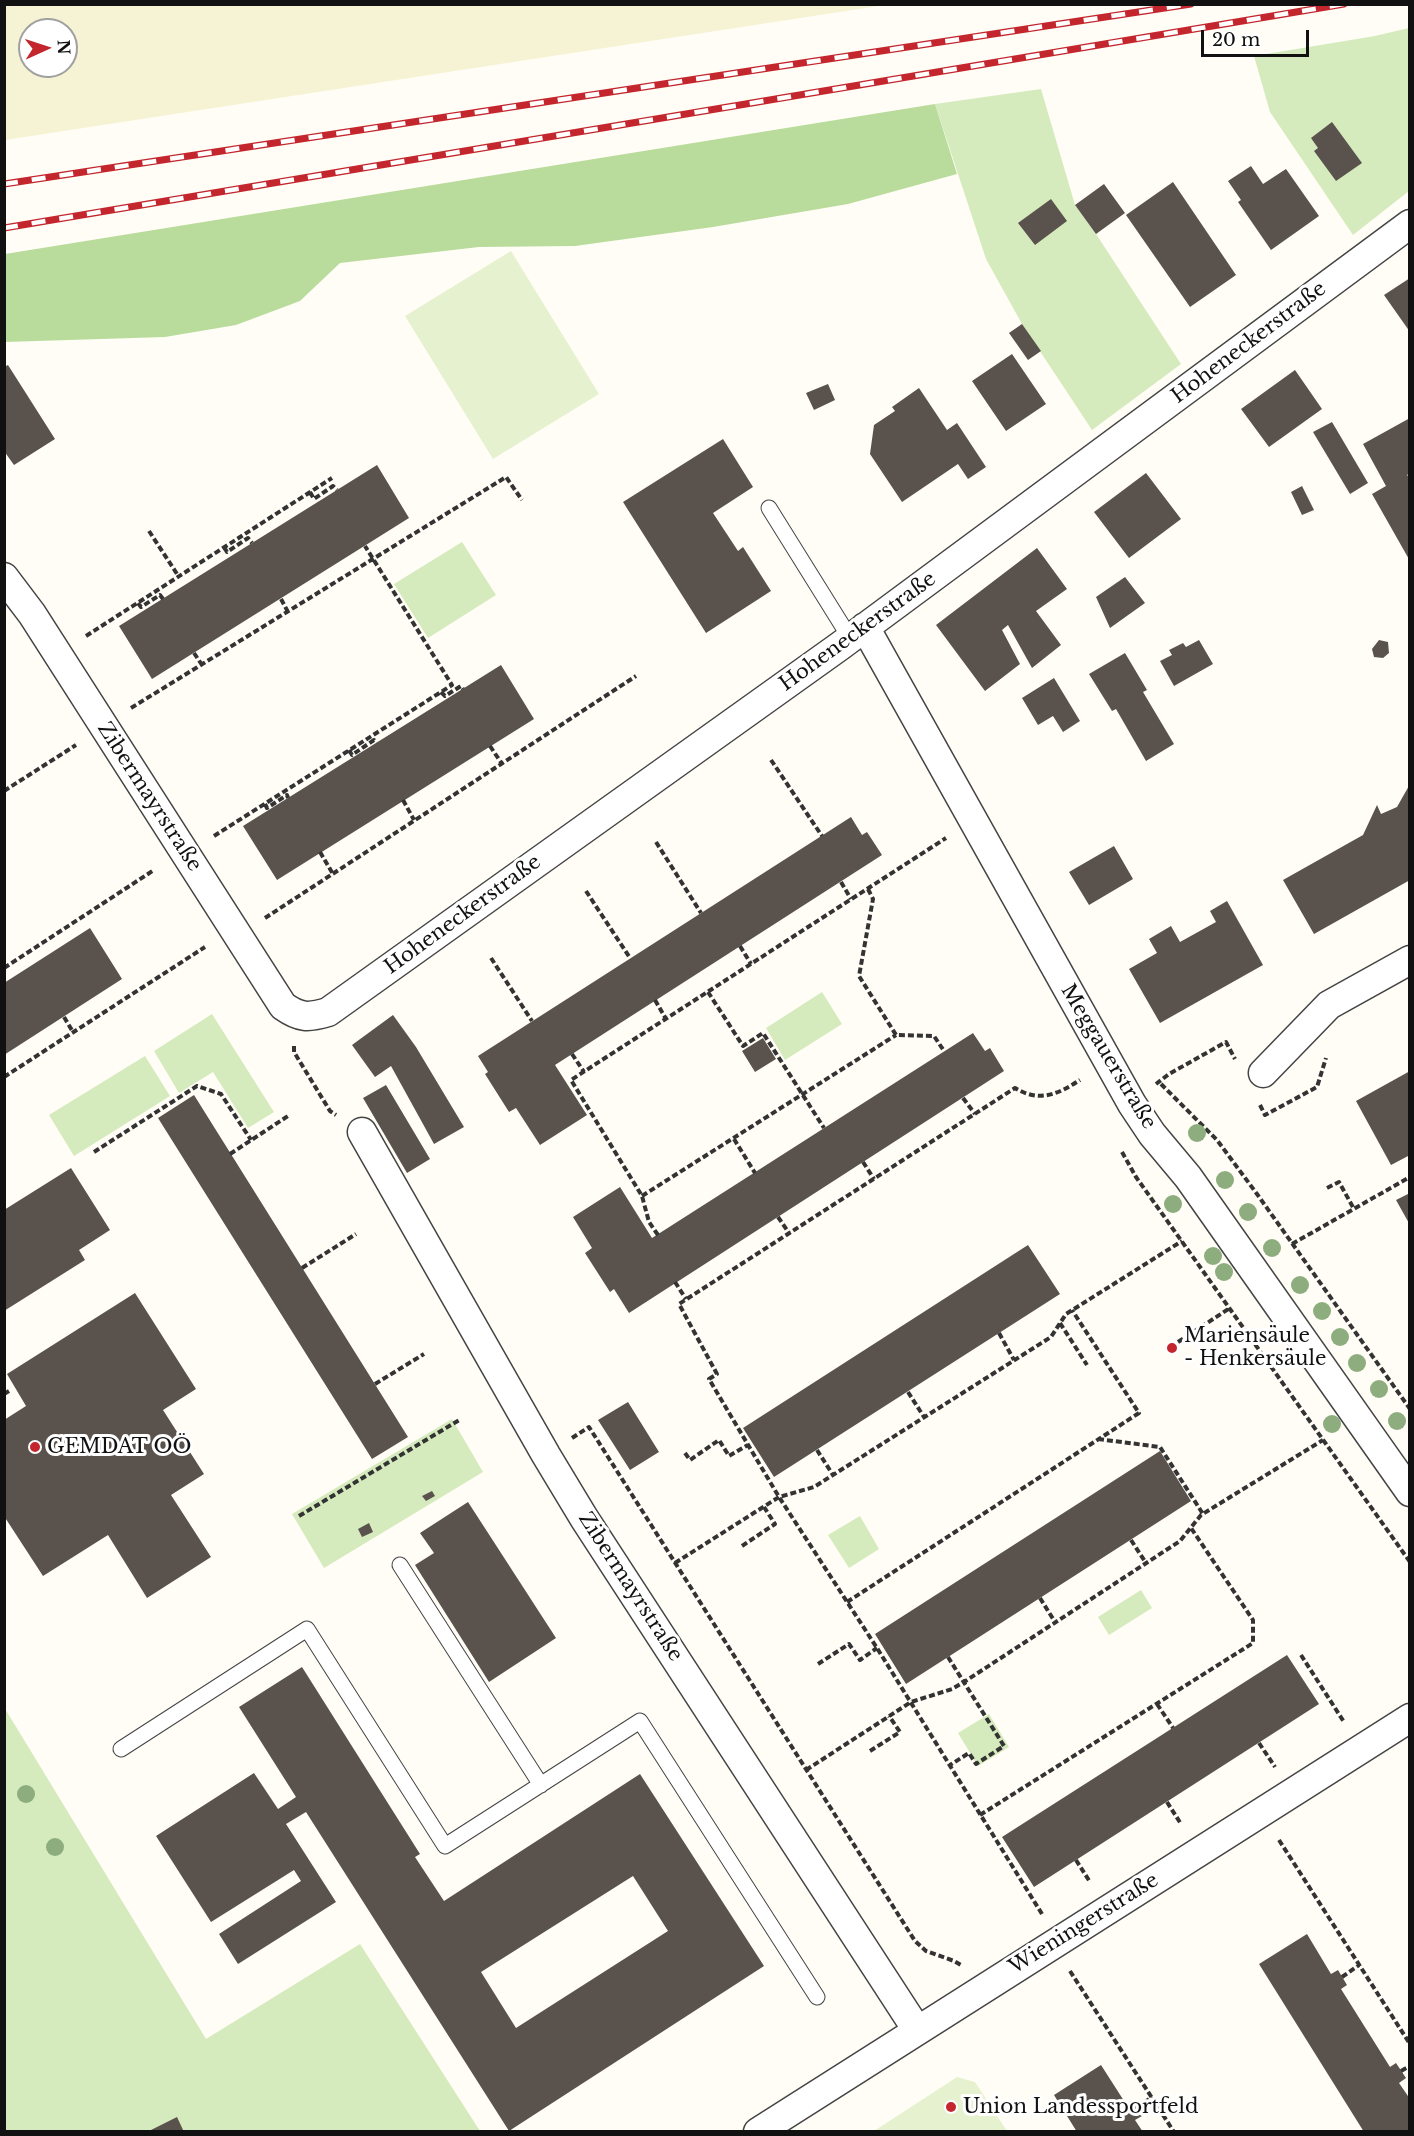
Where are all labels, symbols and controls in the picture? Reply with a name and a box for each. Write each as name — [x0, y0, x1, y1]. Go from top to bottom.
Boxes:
north arrow — [18, 18, 78, 78]
scale bar — [1204, 18, 1312, 56]
text: 20 m — [1212, 29, 1260, 51]
text: N — [54, 39, 74, 55]
street label: Hoheneckerstraße — [1167, 277, 1331, 409]
street label: Hoheneckerstraße — [775, 567, 941, 697]
street label: Zibermayrstraße — [92, 718, 206, 876]
street label: Hoheneckerstraße — [380, 850, 546, 980]
street label: Meggauerstraße — [1055, 980, 1161, 1134]
place label: Mariensäule - Henkersäule — [1184, 1324, 1326, 1371]
marker: Mariensäule - Henkersäule — [1165, 1341, 1179, 1355]
place label: GEMDAT OÖ — [47, 1435, 191, 1459]
marker: GEMDAT OÖ — [28, 1440, 42, 1454]
street label: Zibermayrstraße — [573, 1508, 687, 1666]
street label: Wieningerstraße — [1005, 1868, 1163, 1980]
place label: Union Landessportfeld — [963, 2095, 1199, 2119]
marker: Union Landessportfeld — [944, 2100, 958, 2114]

